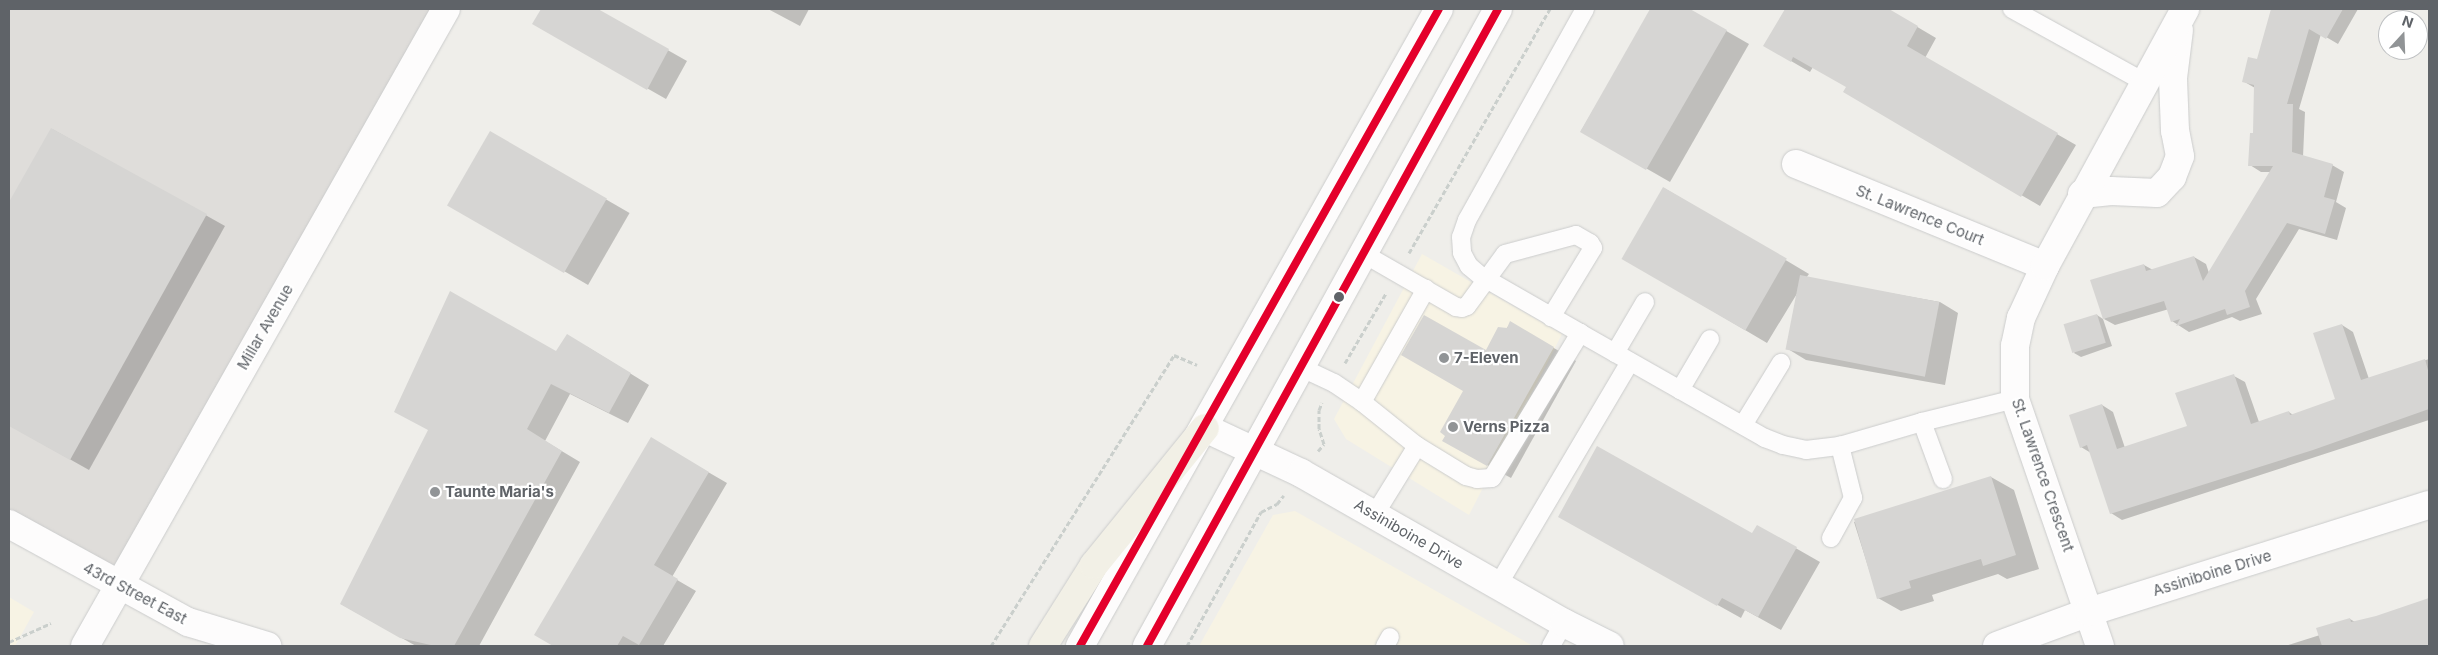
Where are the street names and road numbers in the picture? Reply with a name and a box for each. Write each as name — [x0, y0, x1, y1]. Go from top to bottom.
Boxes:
street label: St. Lawrence Court — [1853, 181, 1987, 249]
street label: Millar Avenue — [233, 281, 297, 373]
street label: St. Lawrence Crescent — [2008, 396, 2078, 554]
street label: Assiniboine Drive — [1351, 495, 1467, 573]
street label: Assiniboine Drive — [2150, 546, 2274, 600]
street label: 43rd Street East — [80, 558, 190, 628]

